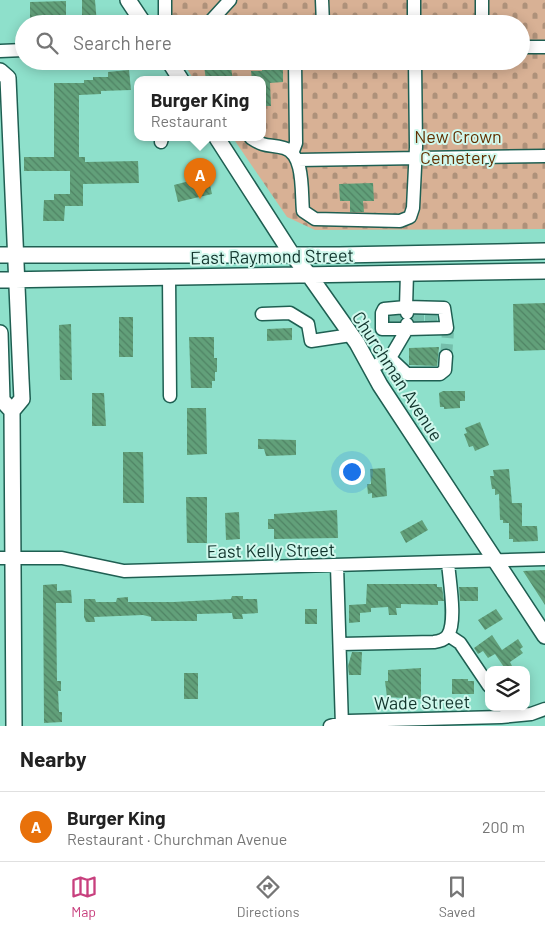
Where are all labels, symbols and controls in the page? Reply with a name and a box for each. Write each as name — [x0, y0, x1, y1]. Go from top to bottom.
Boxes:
search box — [15, 15, 530, 70]
icon: search — [33, 29, 61, 57]
text: Search here — [73, 31, 172, 54]
popup — [134, 76, 266, 141]
text: Burger King — [151, 88, 249, 111]
text: Restaurant — [151, 111, 228, 130]
park label: New Crown Cemetery — [414, 125, 502, 168]
pin: A — [184, 158, 216, 199]
street label: East Raymond Street — [190, 244, 354, 268]
street label: Churchman Avenue — [348, 307, 448, 445]
your location — [339, 459, 365, 485]
street label: East Kelly Street — [207, 538, 335, 562]
map controls — [485, 666, 530, 711]
button: layers — [485, 666, 530, 711]
street label: Wade Street — [374, 690, 470, 714]
text: Nearby — [20, 746, 86, 771]
text: Burger King — [67, 806, 166, 829]
text: A — [31, 817, 41, 836]
text: 200 m — [482, 817, 525, 836]
text: Restaurant · Churchman Avenue — [67, 829, 287, 848]
tab: Map — [70, 873, 98, 920]
tab: Directions — [237, 873, 299, 920]
tab: Saved — [439, 873, 475, 920]

